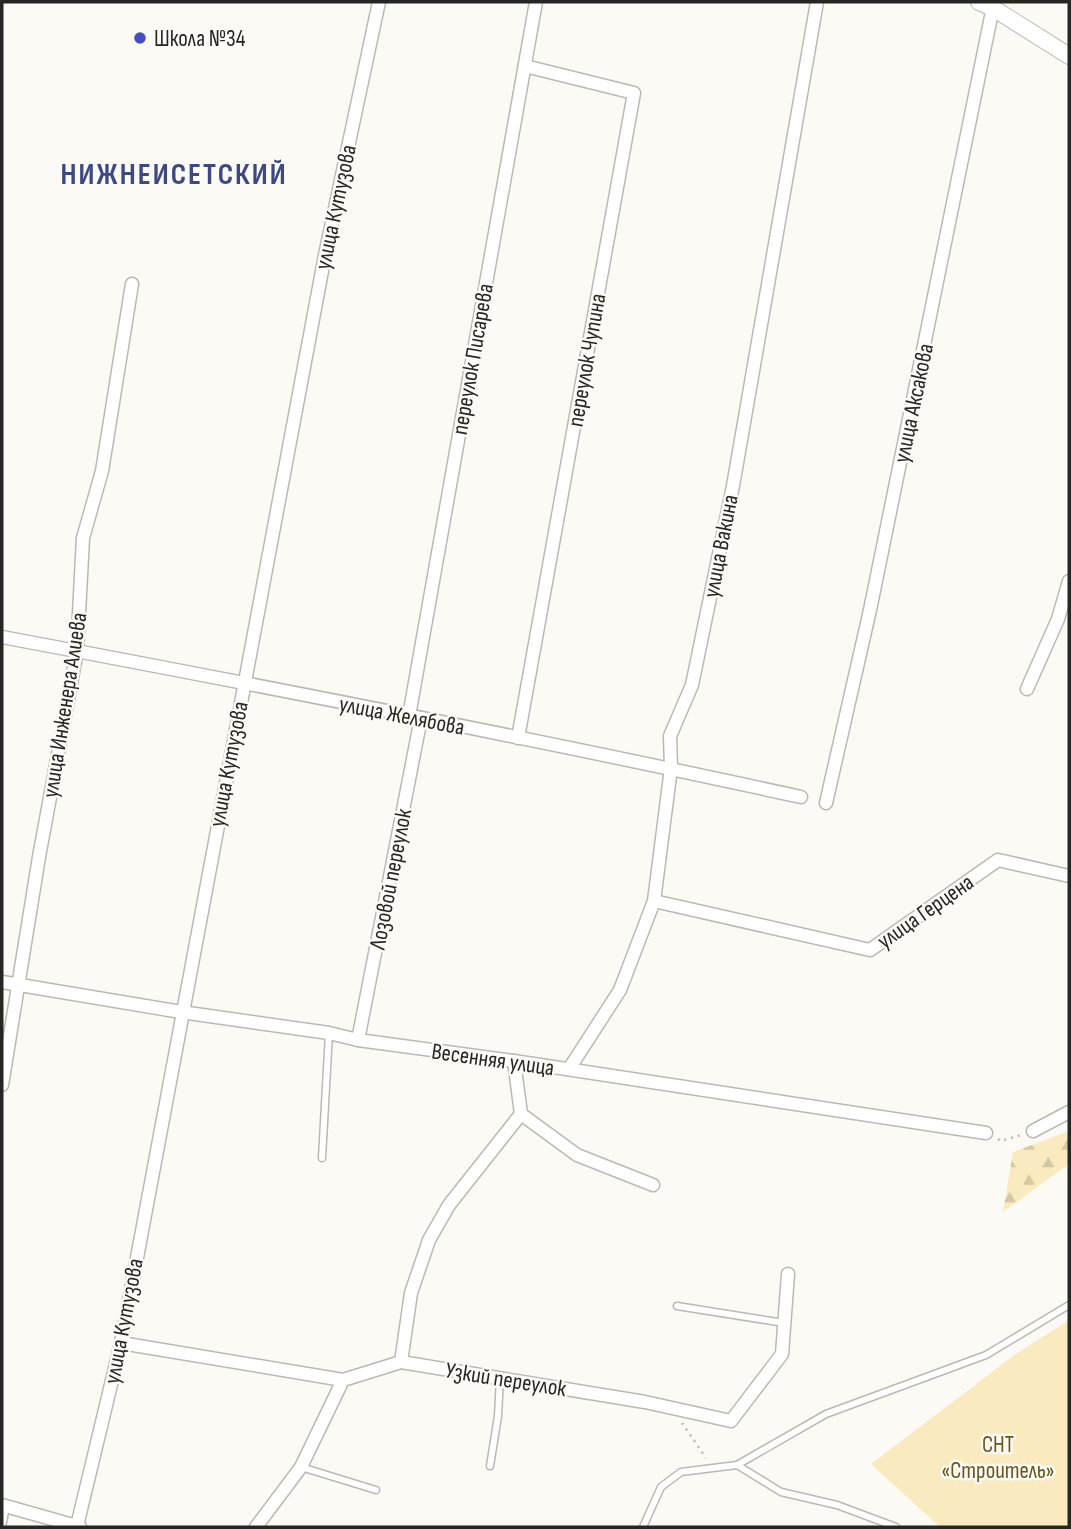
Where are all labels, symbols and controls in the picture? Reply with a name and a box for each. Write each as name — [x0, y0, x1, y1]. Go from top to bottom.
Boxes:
place label: Школа №34 — [154, 25, 246, 53]
marker: Школа №34 — [132, 30, 148, 46]
street label: улица Кутузова — [309, 142, 363, 272]
district label: НИЖНЕИСЕТСКИЙ — [60, 157, 288, 193]
street label: переулок Писарева — [446, 281, 500, 437]
street label: переулок Чупина — [562, 291, 612, 429]
street label: улица Аксакова — [888, 341, 940, 465]
street label: улица Вакина — [697, 492, 745, 600]
street label: улица Инженера Алиева — [36, 610, 93, 800]
street label: улица Желябова — [337, 690, 467, 742]
street label: улица Кутузова — [203, 699, 255, 829]
street label: Лозовой переулок — [363, 806, 418, 953]
street label: улица Герцена — [872, 868, 979, 955]
street label: Весенняя улица — [430, 1038, 556, 1082]
street label: улица Кутузова — [98, 1256, 150, 1386]
street label: Узкий переулок — [443, 1357, 568, 1403]
park label: СНТ «Строитель» — [941, 1431, 1055, 1485]

